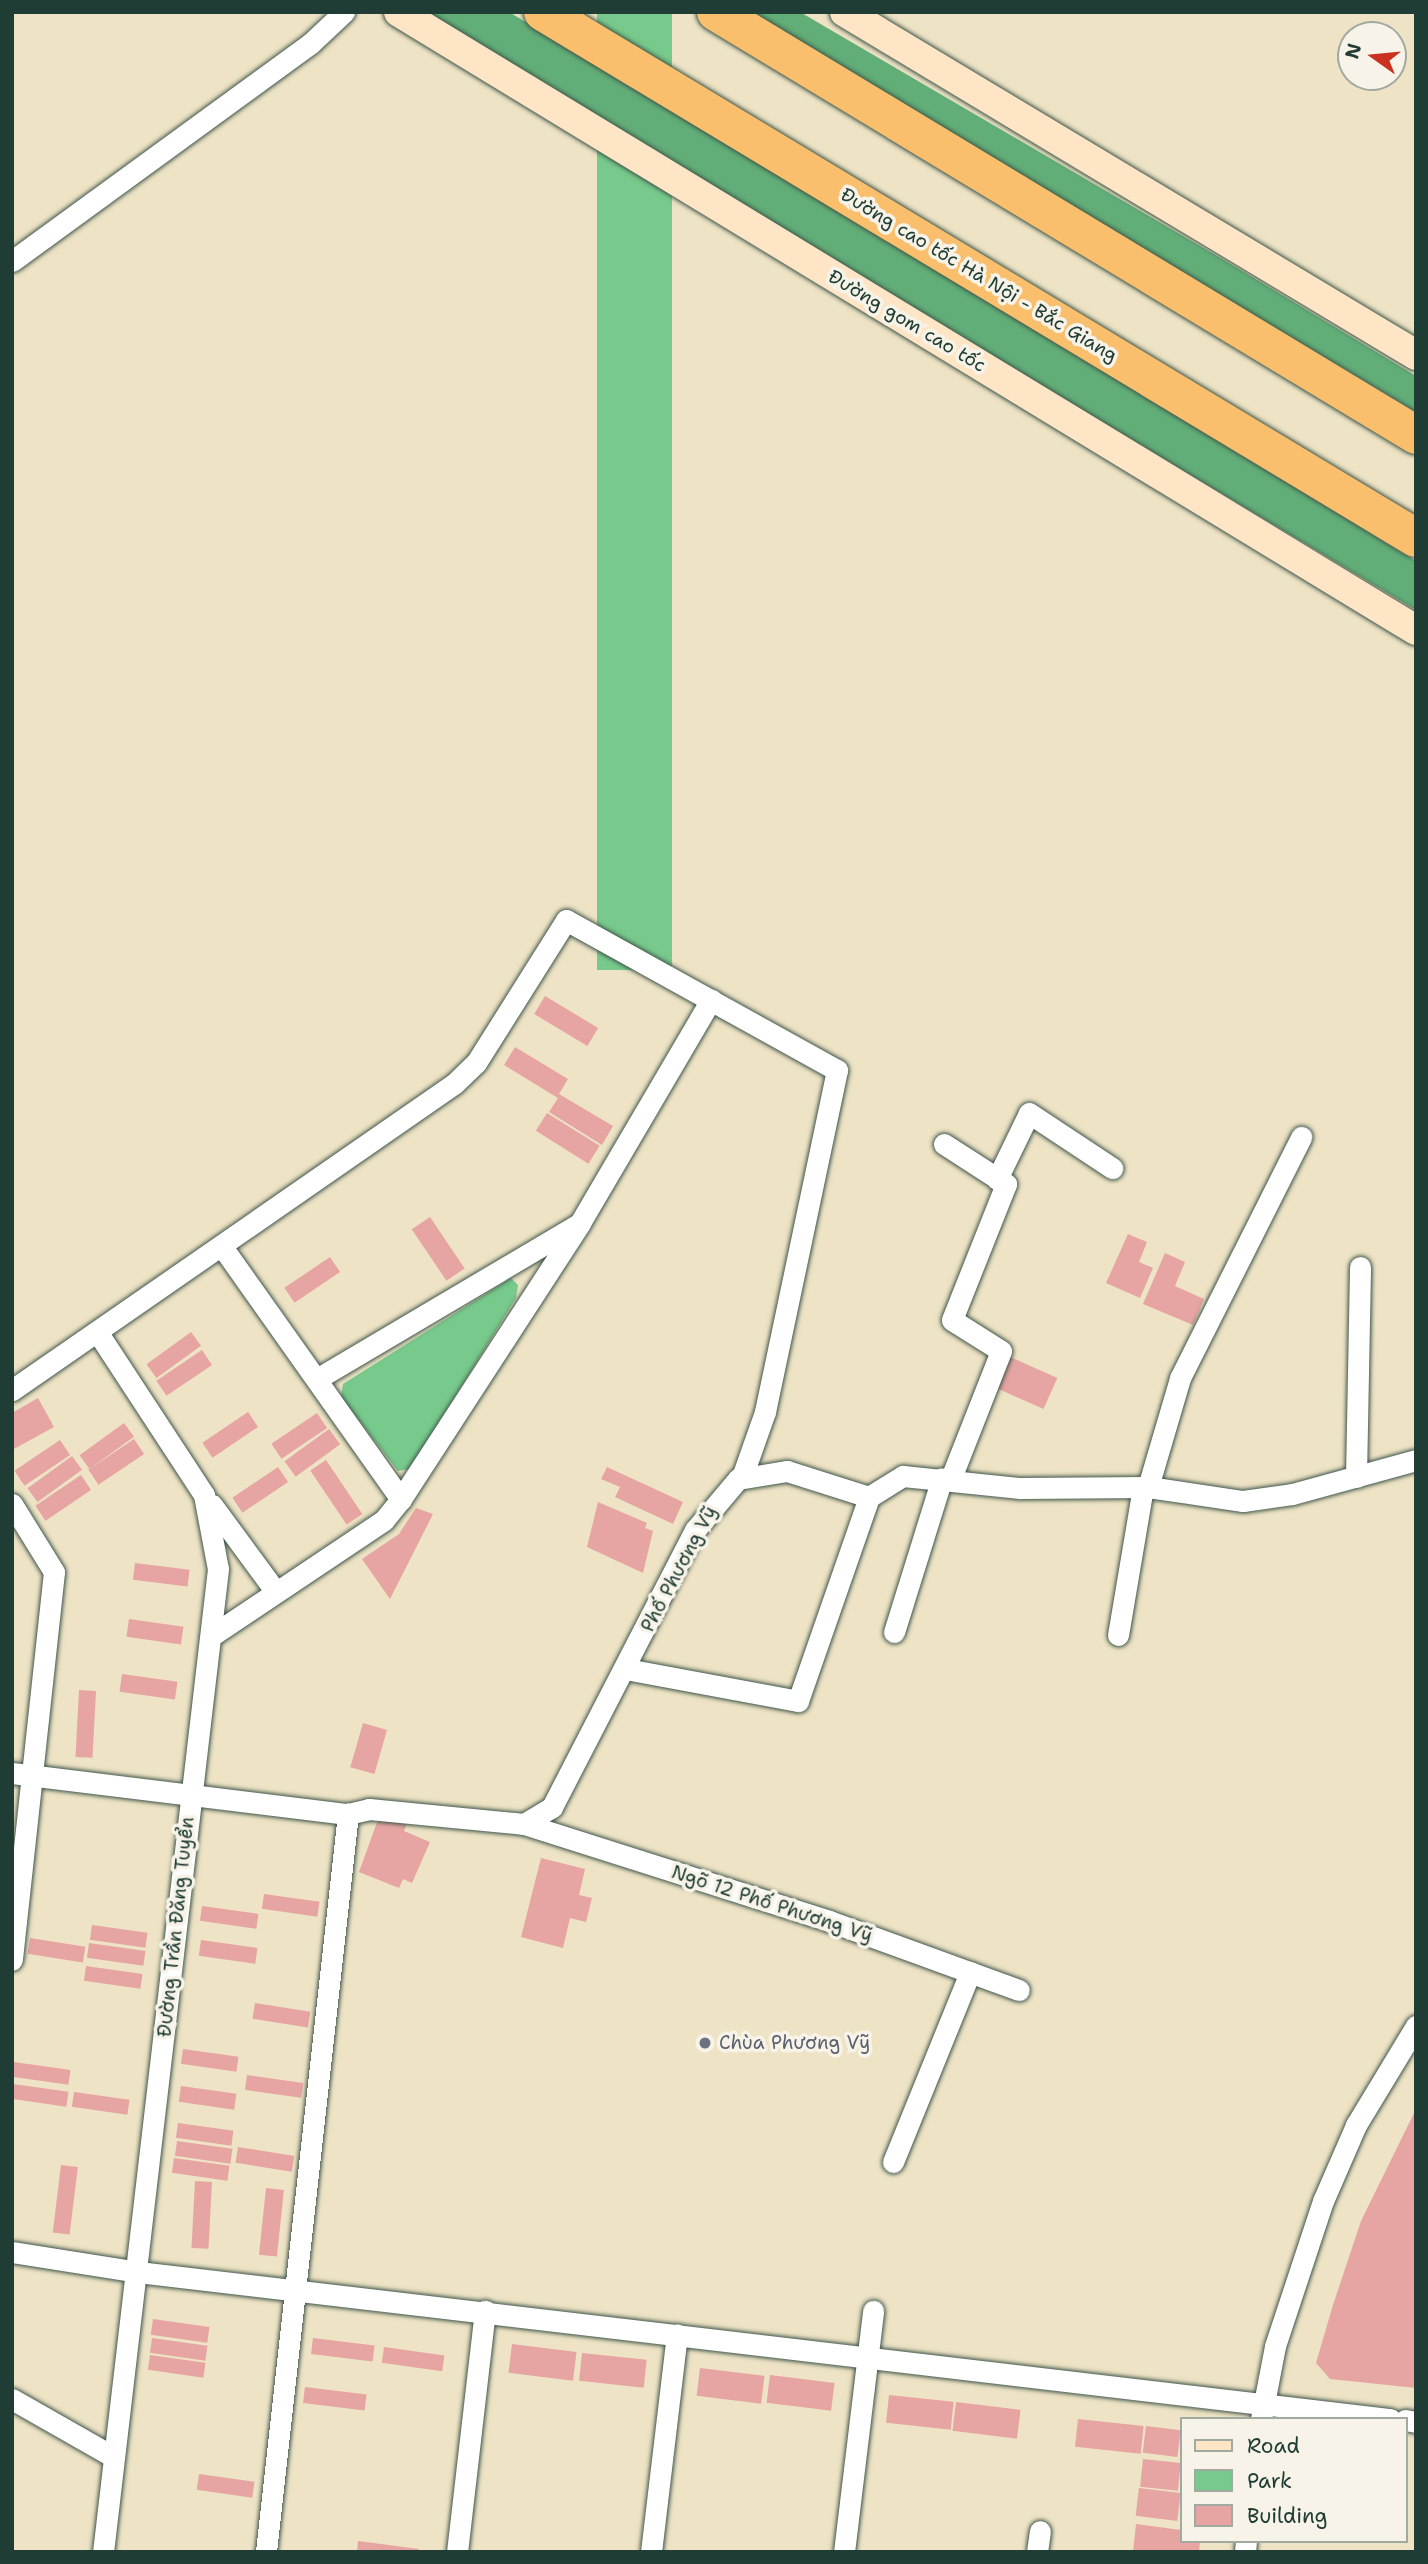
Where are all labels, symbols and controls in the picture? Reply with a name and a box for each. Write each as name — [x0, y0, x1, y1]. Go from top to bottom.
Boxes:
north arrow — [1337, 21, 1407, 91]
text: N — [1339, 40, 1367, 61]
street label: Đường cao tốc Hà Nội - Bắc Giang — [836, 183, 1122, 367]
street label: Đường gom cao tốc — [824, 265, 990, 377]
street label: Phố Phương Vỹ — [636, 1502, 722, 1636]
street label: Đường Trần Đăng Tuyển — [153, 1816, 199, 2038]
street label: Ngõ 12 Phố Phương Vỹ — [669, 1861, 875, 1947]
place label: Chùa Phương Vỹ — [719, 2032, 870, 2054]
marker: Chùa Phương Vỹ — [697, 2035, 713, 2051]
legend — [1180, 2417, 1407, 2543]
text: Road — [1247, 2432, 1300, 2460]
text: Park — [1247, 2467, 1292, 2495]
text: Building — [1247, 2502, 1327, 2530]

